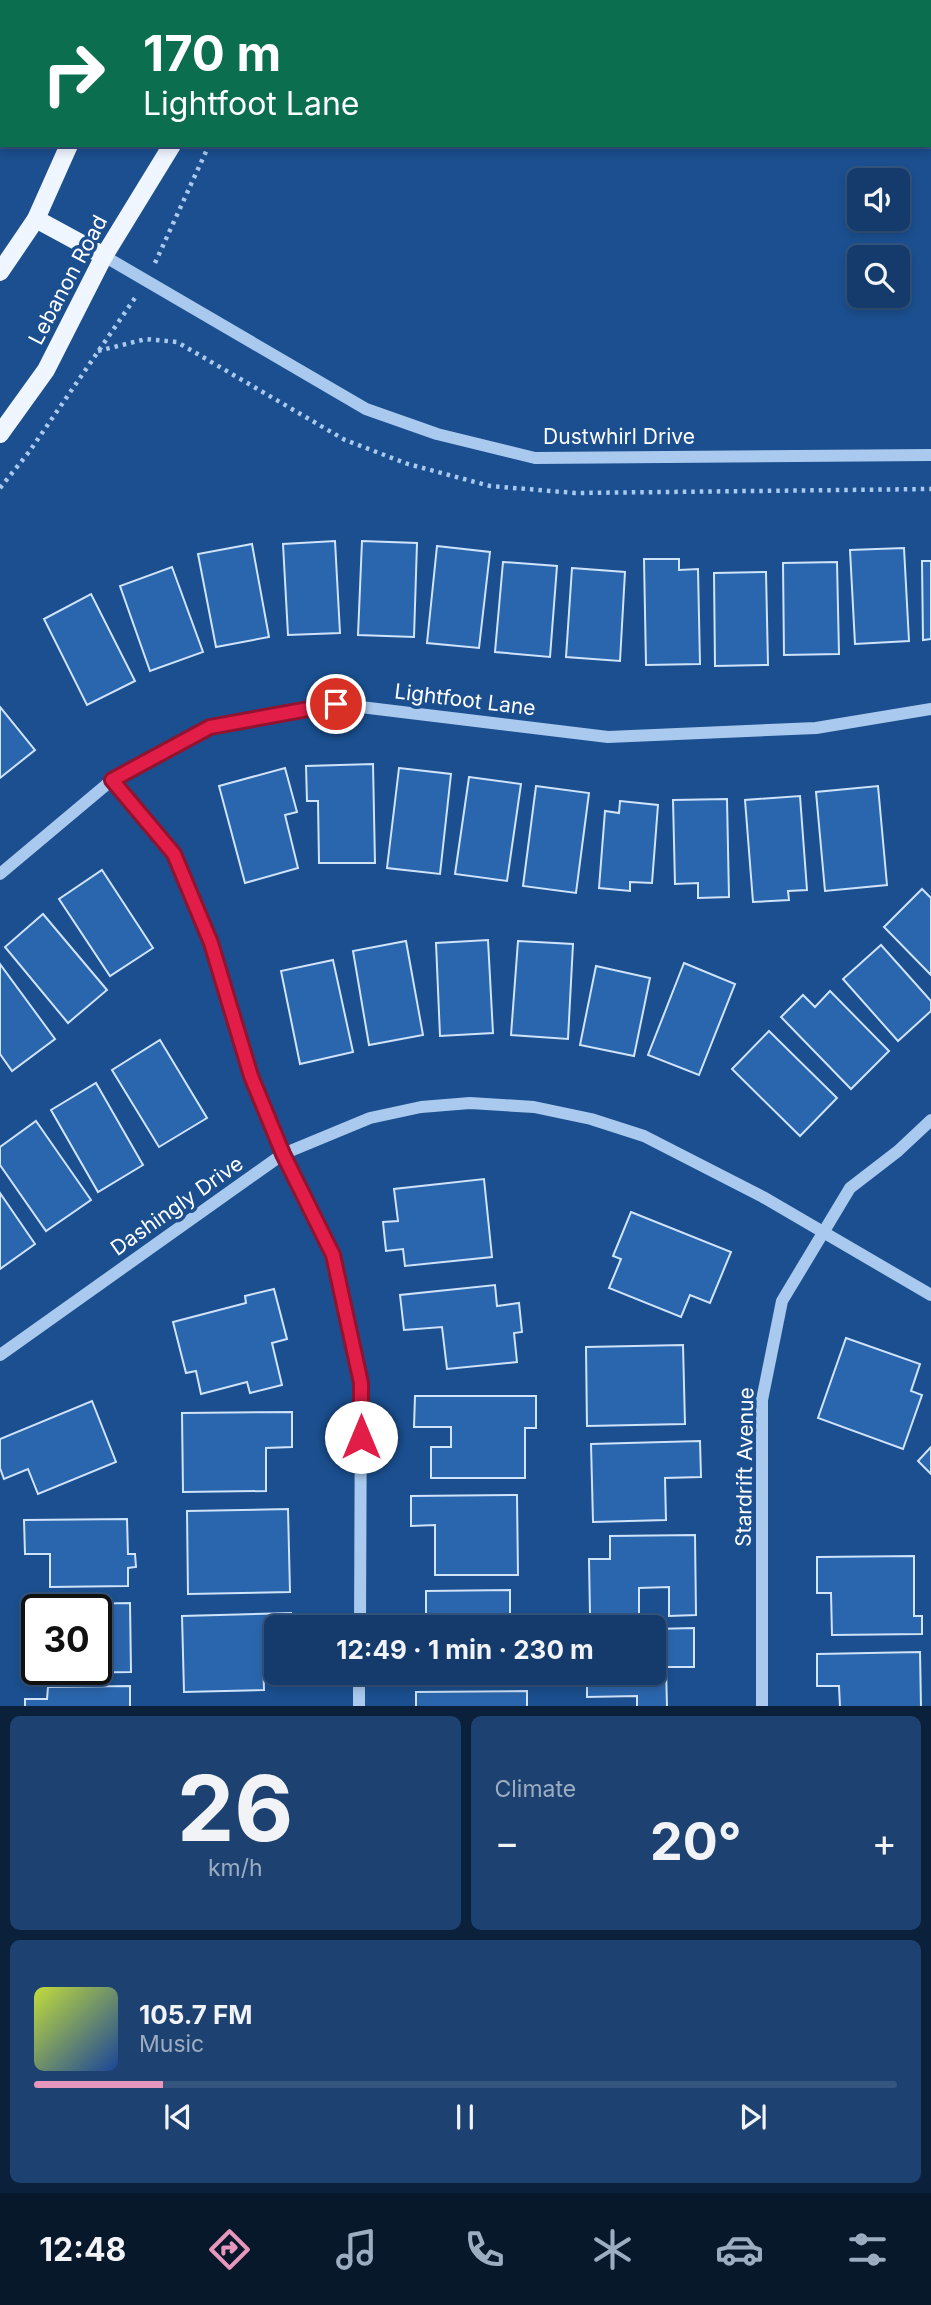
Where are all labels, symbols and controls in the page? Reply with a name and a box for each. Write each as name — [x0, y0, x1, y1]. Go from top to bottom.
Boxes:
text: 170 m — [143, 24, 281, 83]
icon: right — [28, 28, 119, 119]
text: Lightfoot Lane — [143, 84, 359, 123]
map controls — [847, 168, 910, 308]
button: sound — [847, 168, 910, 231]
street label: Lebanon Road — [23, 211, 112, 349]
button: search — [847, 245, 910, 308]
street label: Dustwhirl Drive — [543, 424, 695, 449]
pin — [306, 674, 366, 734]
street label: Lightfoot Lane — [393, 678, 537, 721]
icon: arrive — [317, 685, 355, 723]
street label: Dashingly Drive — [106, 1151, 248, 1261]
street label: Stardrift Avenue — [731, 1387, 758, 1547]
position arrow — [324, 1400, 398, 1474]
speed limit sign: 30 — [21, 1594, 112, 1685]
text: 12:49 · 1 min · 230 m — [336, 1634, 594, 1665]
text: 26 — [177, 1753, 293, 1863]
text: Climate — [495, 1775, 576, 1803]
text: 20° — [650, 1810, 742, 1873]
text: − — [495, 1819, 520, 1865]
text: + — [872, 1819, 897, 1865]
text: km/h — [208, 1854, 263, 1882]
text: 105.7 FM — [139, 1999, 253, 2030]
text: Music — [139, 2030, 204, 2058]
icon: previous — [159, 2098, 197, 2136]
icon: pause — [446, 2098, 484, 2136]
icon: next — [734, 2098, 772, 2136]
icon: directions — [205, 2225, 254, 2274]
icon: music — [332, 2225, 381, 2274]
icon: phone — [460, 2225, 509, 2274]
icon: climate — [588, 2225, 637, 2274]
icon: car — [715, 2225, 764, 2274]
icon: filters — [843, 2225, 892, 2274]
text: 12:48 — [39, 2230, 126, 2269]

